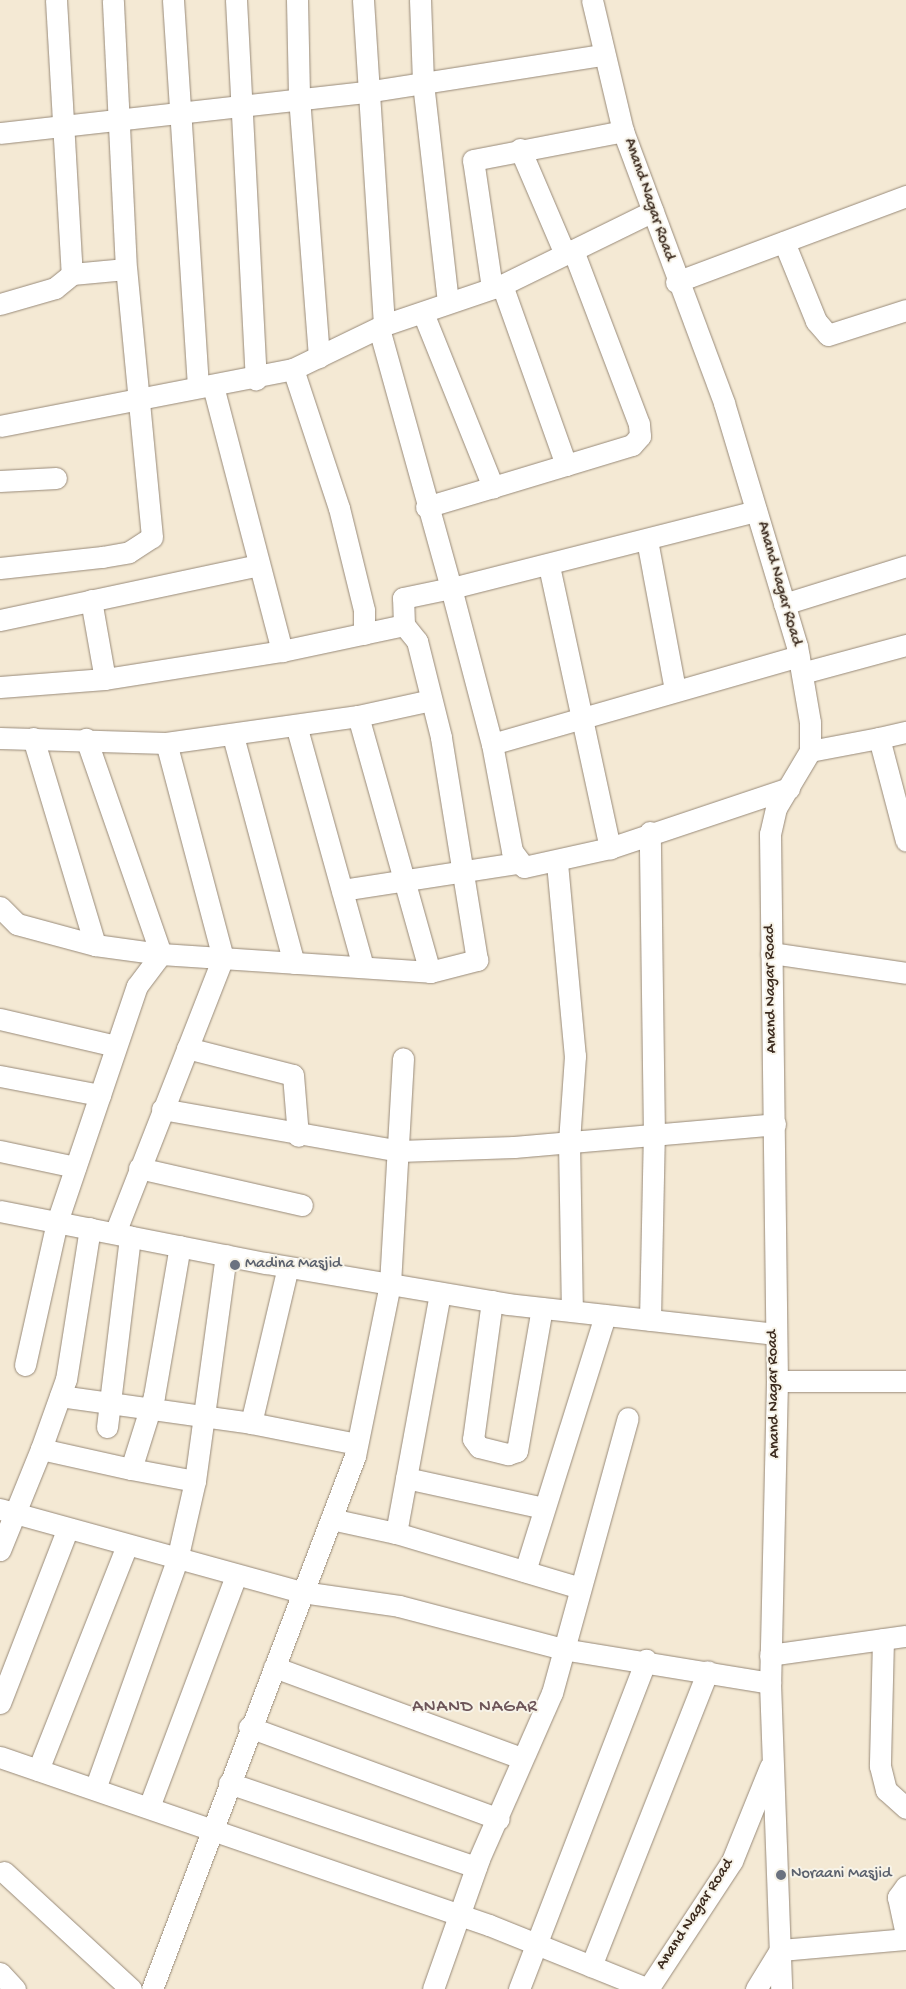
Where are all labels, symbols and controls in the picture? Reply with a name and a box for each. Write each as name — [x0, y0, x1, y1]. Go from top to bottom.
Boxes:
street label: Anand Nagar Road — [618, 136, 678, 264]
street label: Anand Nagar Road — [751, 520, 805, 648]
street label: Anand Nagar Road — [761, 925, 783, 1053]
place label: Madina Masjid — [245, 1255, 341, 1275]
marker: Madina Masjid — [229, 1259, 241, 1271]
street label: Anand Nagar Road — [764, 1330, 786, 1458]
district label: ANAND NAGAR — [411, 1697, 539, 1719]
street label: Anand Nagar Road — [653, 1856, 739, 1974]
place label: Noraani Masjid — [791, 1865, 891, 1885]
marker: Noraani Masjid — [775, 1869, 787, 1881]

